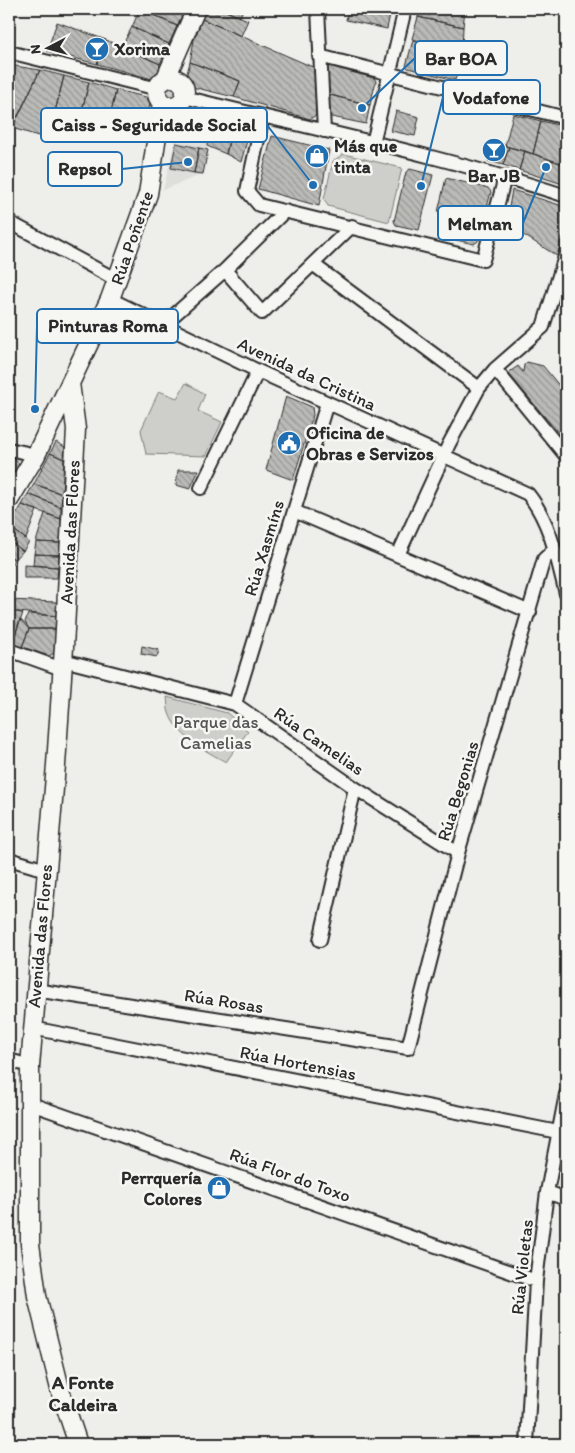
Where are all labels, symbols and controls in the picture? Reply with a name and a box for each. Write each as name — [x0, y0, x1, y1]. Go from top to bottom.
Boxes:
north arrow — [22, 22, 72, 72]
bar icon: Xorima — [84, 36, 110, 62]
place label: Xorima — [114, 38, 171, 60]
callout: Bar BOA — [415, 41, 507, 75]
text: N — [27, 44, 45, 55]
text: Bar BOA — [425, 47, 498, 70]
callout: Vodafone — [443, 80, 540, 114]
text: Vodafone — [453, 86, 529, 109]
callout: Caiss - Seguridade Social — [41, 108, 267, 142]
text: Caiss - Seguridade Social — [52, 113, 257, 136]
place label: Más que tinta — [334, 135, 398, 178]
bar icon: Bar JB — [481, 137, 507, 163]
shop icon: Más que tinta — [304, 143, 330, 169]
callout: Repsol — [48, 152, 122, 186]
text: Repsol — [58, 157, 113, 180]
place label: Bar JB — [468, 165, 520, 187]
street label: Rúa Poñente — [106, 188, 158, 288]
callout: Melman — [438, 206, 523, 240]
text: Melman — [448, 212, 513, 235]
callout: Pinturas Roma — [37, 309, 178, 343]
text: Pinturas Roma — [48, 314, 169, 337]
street label: Avenida da Cristina — [234, 332, 380, 416]
place label: Oficina de Obras e Servizos — [306, 422, 434, 465]
public building icon: Oficina de Obras e Servizos — [276, 430, 302, 456]
street label: Avenida das Flores — [55, 459, 85, 605]
street label: Rúa Xasmíns — [239, 497, 289, 599]
street label: Rúa Camelias — [270, 702, 368, 780]
park label: Parque das Camelias — [173, 711, 259, 754]
street label: Rúa Begonias — [432, 738, 484, 844]
street label: Avenida das Flores — [23, 863, 57, 1009]
street label: Rúa Rosas — [183, 984, 265, 1018]
street label: Rúa Hortensias — [238, 1041, 358, 1085]
street label: Rúa Flor do Toxo — [226, 1143, 354, 1207]
place label: Perrquería Colores — [121, 1167, 203, 1210]
shop icon: Perrquería Colores — [206, 1175, 232, 1201]
street label: Rúa Violetas — [506, 1218, 538, 1316]
district label: A Fonte Caldeira — [49, 1371, 119, 1416]

